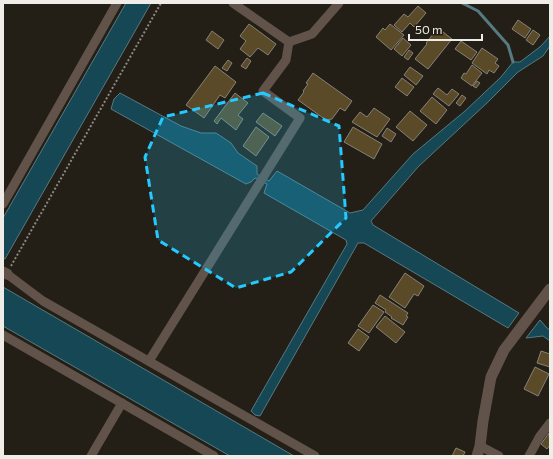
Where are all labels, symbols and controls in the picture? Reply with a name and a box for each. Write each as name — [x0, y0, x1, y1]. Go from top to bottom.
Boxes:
scale bar — [409, 16, 482, 42]
text: 50 m — [415, 22, 443, 36]

